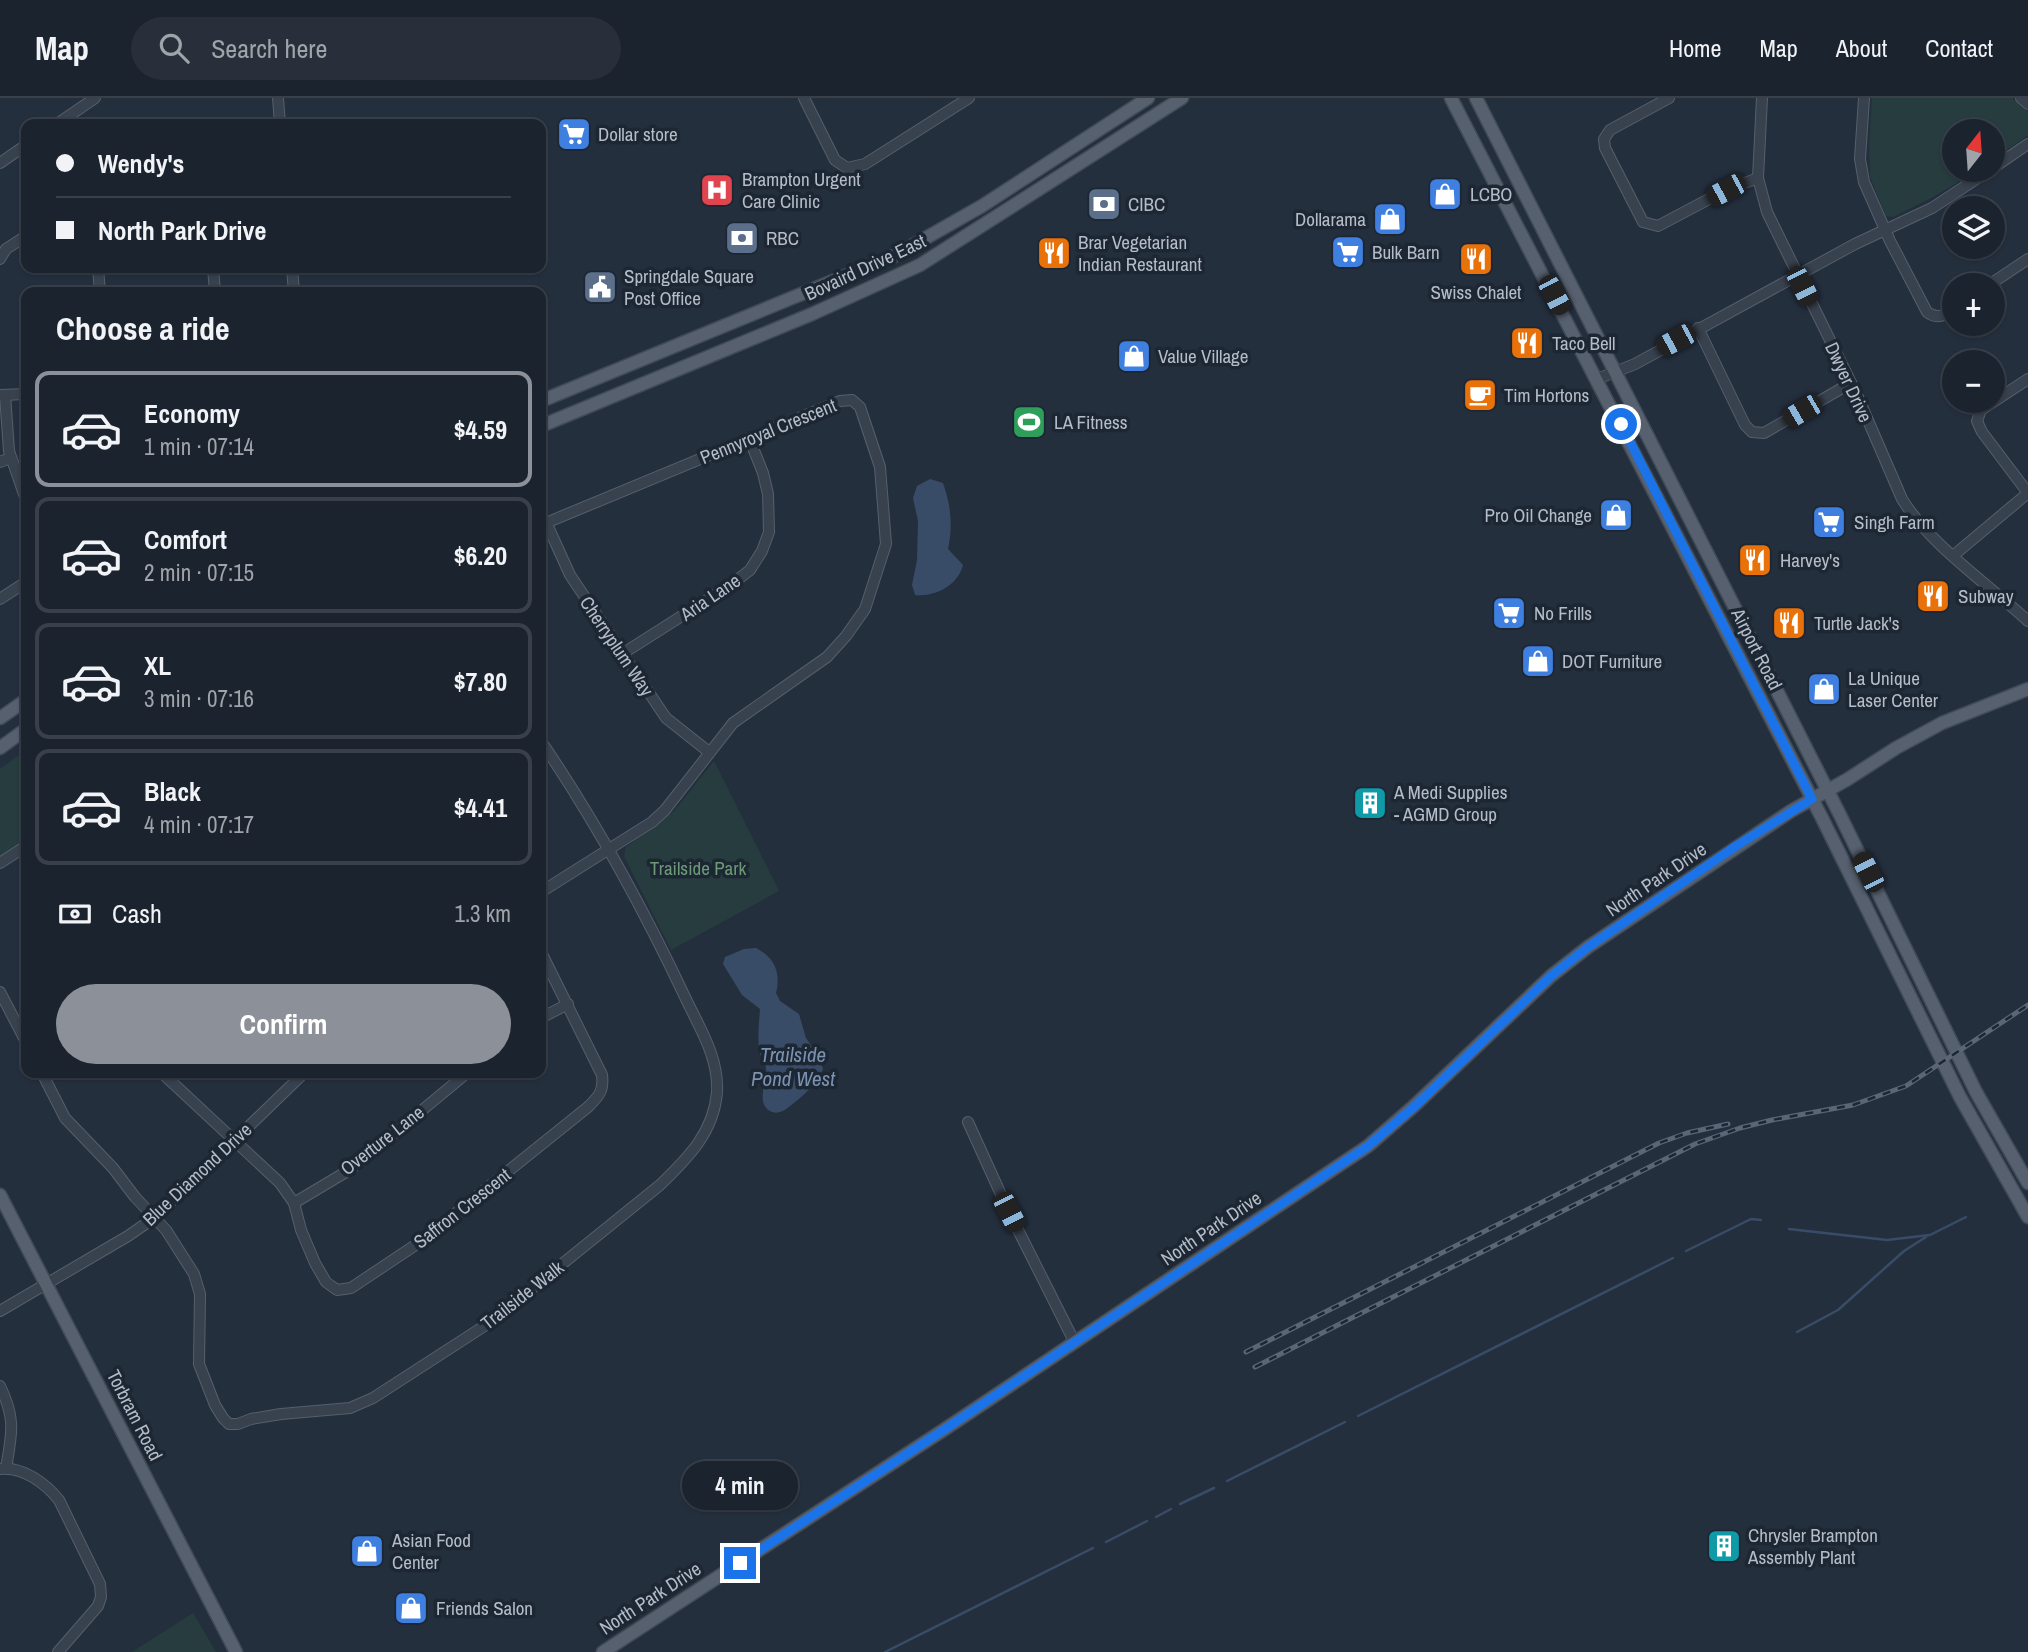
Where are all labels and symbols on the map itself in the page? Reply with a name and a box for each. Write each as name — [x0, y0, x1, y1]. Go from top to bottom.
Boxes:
supermarket icon: Dollar store — [555, 115, 593, 153]
north arrow — [1942, 119, 2006, 182]
place label: Dollar store — [598, 121, 678, 147]
place label: Brampton Urgent Care Clinic — [742, 166, 861, 214]
hospital icon: Brampton Urgent Care Clinic — [698, 171, 736, 209]
car — [1703, 171, 1750, 209]
shop icon: LCBO — [1426, 175, 1464, 213]
place label: LCBO — [1470, 181, 1512, 207]
bank icon: CIBC — [1085, 185, 1123, 223]
place label: CIBC — [1128, 191, 1165, 217]
shop icon: Dollarama — [1371, 200, 1409, 238]
place label: Dollarama — [1295, 206, 1366, 232]
bank icon: RBC — [723, 219, 761, 257]
place label: RBC — [766, 225, 799, 251]
street label: Bovaird Drive East — [800, 227, 930, 306]
place label: Brar Vegetarian Indian Restaurant — [1078, 229, 1203, 277]
supermarket icon: Bulk Barn — [1329, 233, 1367, 271]
restaurant icon: Brar Vegetarian Indian Restaurant — [1035, 234, 1073, 272]
place label: Bulk Barn — [1372, 239, 1440, 265]
restaurant icon: Swiss Chalet — [1457, 240, 1495, 278]
place label: Springdale Square Post Office — [624, 263, 754, 311]
car — [1784, 263, 1821, 309]
public building icon: Springdale Square Post Office — [581, 268, 619, 306]
car — [1535, 272, 1574, 318]
place label: Swiss Chalet — [1431, 279, 1522, 305]
car — [1653, 321, 1700, 359]
restaurant icon: Taco Bell — [1508, 324, 1546, 362]
place label: Taco Bell — [1552, 330, 1616, 356]
shop icon: Value Village — [1115, 337, 1153, 375]
street label: Dwyer Drive — [1819, 338, 1879, 426]
place label: Value Village — [1158, 343, 1248, 369]
cafe icon: Tim Hortons — [1461, 376, 1499, 414]
place label: Tim Hortons — [1504, 382, 1590, 408]
car — [1779, 391, 1826, 431]
street label: Pennyroyal Crescent — [696, 392, 841, 470]
sports icon: LA Fitness — [1010, 403, 1048, 441]
route start — [1605, 408, 1637, 440]
place label: LA Fitness — [1054, 409, 1128, 435]
shop icon: Pro Oil Change — [1597, 496, 1635, 534]
place label: Pro Oil Change — [1485, 502, 1592, 528]
supermarket icon: Singh Farm — [1810, 503, 1848, 541]
place label: Singh Farm — [1854, 509, 1935, 535]
restaurant icon: Harvey's — [1736, 541, 1774, 579]
place label: Harvey's — [1780, 547, 1840, 573]
street label: Aria Lane — [674, 567, 745, 627]
restaurant icon: Subway — [1914, 577, 1952, 615]
place label: Subway — [1958, 583, 2014, 609]
street label: Cherryplum Way — [574, 591, 660, 701]
supermarket icon: No Frills — [1490, 594, 1528, 632]
place label: No Frills — [1534, 600, 1592, 626]
street label: Airport Road — [1725, 603, 1789, 694]
restaurant icon: Turtle Jack's — [1770, 604, 1808, 642]
place label: Turtle Jack's — [1814, 610, 1900, 636]
shop icon: DOT Furniture — [1519, 642, 1557, 680]
place label: DOT Furniture — [1562, 648, 1662, 674]
place label: La Unique Laser Center — [1848, 665, 1939, 713]
shop icon: La Unique Laser Center — [1805, 670, 1843, 708]
place label: A Medi Supplies - AGMD Group — [1393, 779, 1508, 827]
building icon: A Medi Supplies - AGMD Group — [1351, 784, 1389, 822]
street label: North Park Drive — [1601, 836, 1711, 922]
car — [1850, 849, 1887, 895]
park label: Trailside Park — [650, 855, 746, 881]
water label: Trailside Pond West — [751, 1040, 836, 1093]
street label: Overture Lane — [335, 1099, 429, 1181]
street label: Blue Diamond Drive — [137, 1117, 257, 1231]
street label: Saffron Crescent — [408, 1161, 516, 1254]
street label: North Park Drive — [1156, 1185, 1266, 1271]
car — [991, 1189, 1028, 1235]
street label: Trailside Walk — [475, 1254, 569, 1336]
street label: Torbram Road — [101, 1365, 169, 1465]
callout: 4 min — [682, 1462, 798, 1510]
place label: Chrysler Brampton Assembly Plant — [1747, 1522, 1878, 1570]
place label: Asian Food Center — [391, 1527, 471, 1575]
building icon: Chrysler Brampton Assembly Plant — [1705, 1527, 1743, 1565]
shop icon: Asian Food Center — [348, 1532, 386, 1570]
route end — [724, 1547, 756, 1579]
street label: North Park Drive — [594, 1556, 706, 1640]
shop icon: Friends Salon — [392, 1589, 430, 1627]
place label: Friends Salon — [436, 1595, 533, 1621]

